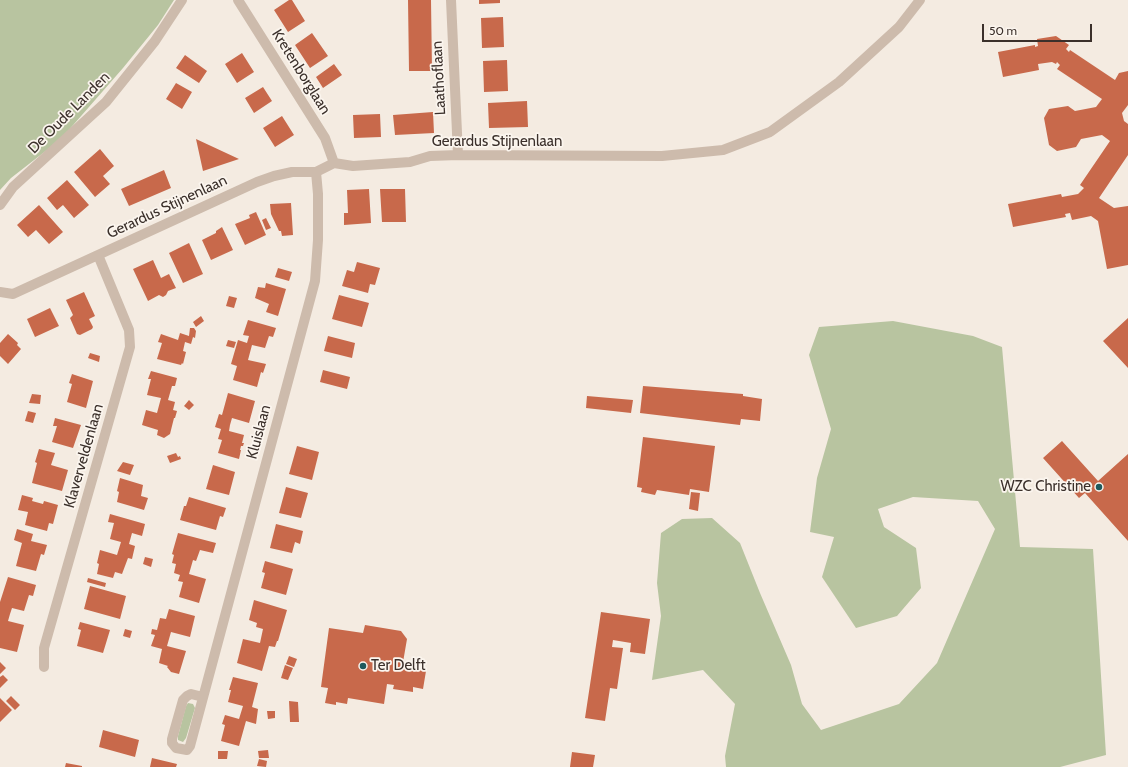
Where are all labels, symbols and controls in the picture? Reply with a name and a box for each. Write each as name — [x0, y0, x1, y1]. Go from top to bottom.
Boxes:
scale bar — [984, 16, 1094, 42]
text: 50 m — [989, 23, 1017, 38]
street label: Kretenborglaan — [268, 26, 334, 118]
street label: Laathoflaan — [428, 40, 450, 116]
street label: De Oude Landen — [24, 68, 114, 158]
street label: Gerardus Stijnenlaan — [432, 133, 562, 151]
street label: Gerardus Stijnenlaan — [104, 171, 230, 243]
street label: Klaverveldenlaan — [61, 402, 107, 510]
street label: Kluislaan — [243, 403, 275, 461]
place label: WZC Christine — [1000, 478, 1091, 496]
marker: WZC Christine — [1094, 482, 1104, 492]
place label: Ter Delft — [371, 657, 426, 675]
marker: Ter Delft — [358, 661, 368, 671]

